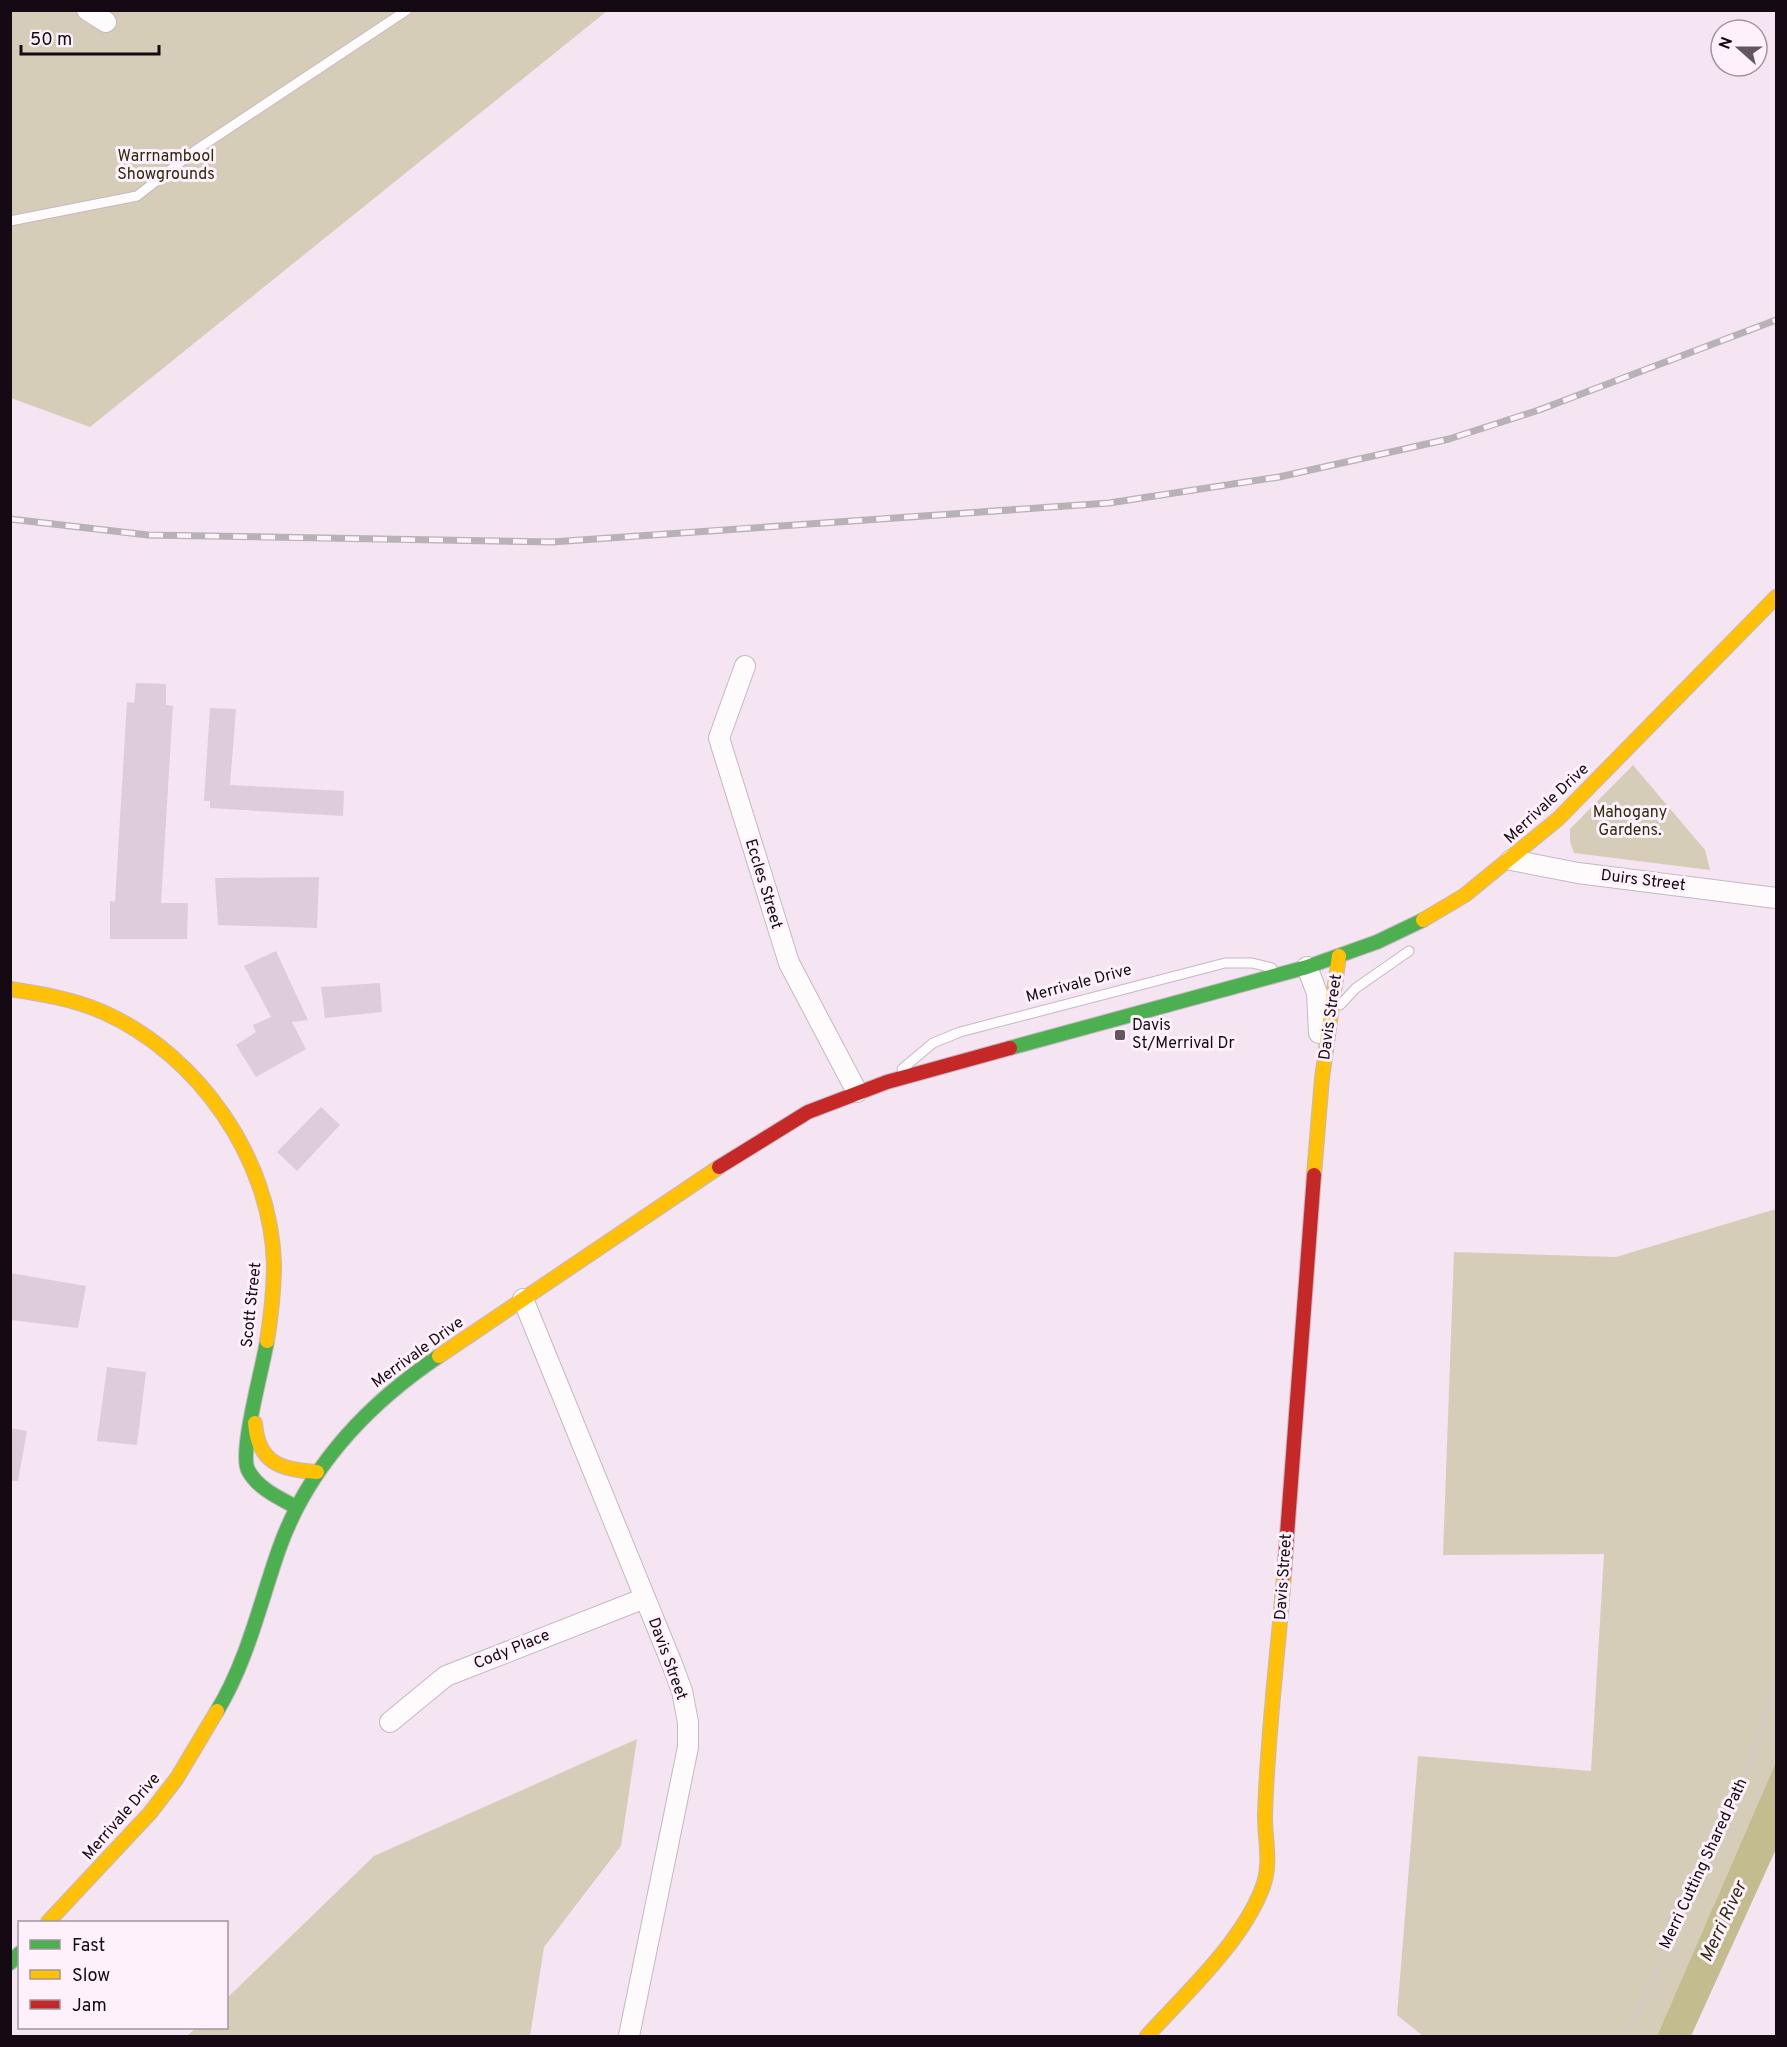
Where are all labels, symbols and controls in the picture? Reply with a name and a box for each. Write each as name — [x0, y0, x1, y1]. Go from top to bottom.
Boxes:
scale bar — [21, 18, 159, 56]
north arrow — [1709, 18, 1769, 78]
text: 50 m — [30, 29, 72, 52]
text: N — [1715, 34, 1738, 52]
park label: Warrnambool Showgrounds — [117, 147, 215, 185]
street label: Merrivale Drive — [1500, 760, 1594, 848]
park label: Mahogany Gardens. — [1593, 803, 1667, 841]
street label: Eccles Street — [740, 837, 786, 931]
street label: Duirs Street — [1599, 866, 1687, 896]
street label: Merrivale Drive — [1024, 960, 1134, 1008]
street label: Davis Street — [1315, 973, 1347, 1061]
place label: Davis St/Merrival Dr — [1132, 1016, 1235, 1054]
marker: Davis St/Merrival Dr — [1113, 1028, 1127, 1042]
street label: Scott Street — [238, 1261, 266, 1349]
street label: Merrivale Drive — [368, 1313, 468, 1393]
street label: Davis Street — [1271, 1533, 1297, 1621]
street label: Davis Street — [643, 1615, 691, 1703]
street label: Cody Place — [471, 1626, 553, 1674]
street label: Merrivale Drive — [79, 1769, 165, 1865]
street label: Merri Cutting Shared Path — [1656, 1775, 1752, 1953]
water label: Merri River — [1695, 1876, 1754, 1966]
legend — [18, 1921, 228, 2029]
text: Fast — [72, 1935, 105, 1958]
text: Slow — [72, 1965, 110, 1988]
text: Jam — [72, 1995, 107, 2018]

